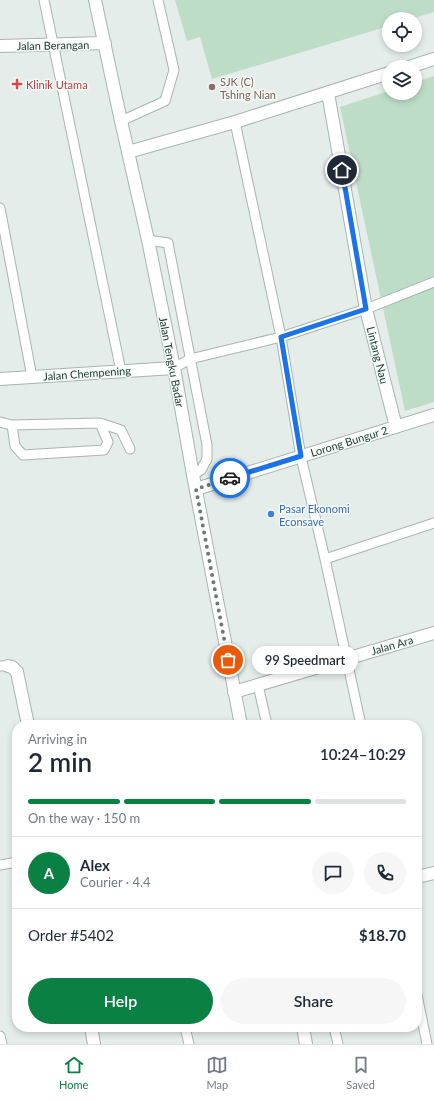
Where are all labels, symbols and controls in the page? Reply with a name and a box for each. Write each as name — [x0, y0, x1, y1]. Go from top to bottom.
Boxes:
map controls — [382, 12, 422, 100]
button: locate — [382, 12, 422, 52]
street label: Jalan Berangan — [17, 38, 89, 52]
button: layers — [382, 60, 422, 100]
place label: SJK (C) Tshing Nian — [220, 75, 276, 101]
marker: Klinik Utama — [11, 78, 23, 90]
place label: Klinik Utama — [26, 78, 88, 91]
marker: SJK (C) Tshing Nian — [207, 82, 217, 92]
pin — [325, 153, 359, 187]
icon: home — [331, 159, 353, 181]
street label: Jalan Tengku Badar — [157, 316, 187, 408]
street label: Lintang Nau — [365, 325, 391, 385]
street label: Jalan Chempening — [43, 363, 132, 383]
street label: Lorong Bungur 2 — [309, 423, 389, 459]
courier — [210, 458, 250, 498]
icon: car — [219, 467, 241, 489]
place label: Pasar Ekonomi Econsave — [279, 502, 350, 528]
marker: Pasar Ekonomi Econsave — [266, 509, 276, 519]
street label: Jalan Ara — [369, 633, 415, 657]
pin — [211, 643, 245, 677]
callout: 99 Speedmart — [252, 646, 358, 674]
icon: bag — [217, 649, 239, 671]
text: 99 Speedmart — [265, 652, 345, 668]
text: Arriving in — [28, 731, 87, 747]
text: 10:24–10:29 — [320, 745, 406, 763]
text: 2 min — [28, 746, 92, 778]
text: On the way · 150 m — [28, 810, 140, 826]
button: chat — [312, 852, 354, 894]
button: phone — [364, 852, 406, 894]
text: Alex — [80, 856, 110, 874]
text: A — [44, 864, 54, 882]
text: Courier · 4.4 — [80, 874, 151, 890]
text: Order #5402 — [28, 926, 114, 944]
text: $18.70 — [359, 926, 406, 944]
button: Help — [28, 978, 213, 1024]
button: Share — [221, 978, 406, 1024]
tab: Home — [59, 1054, 88, 1091]
tab: Map — [206, 1054, 228, 1091]
tab: Saved — [346, 1054, 375, 1091]

